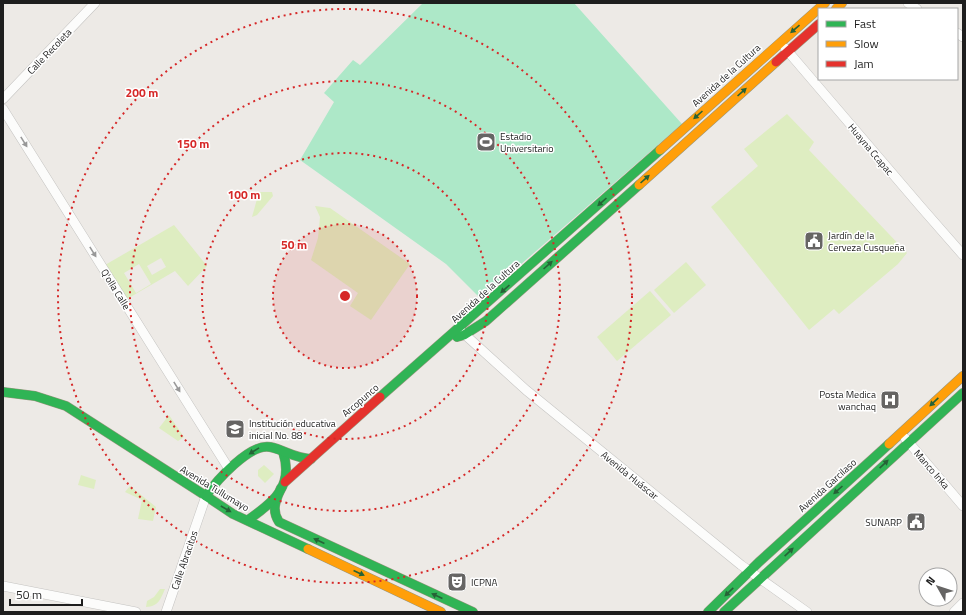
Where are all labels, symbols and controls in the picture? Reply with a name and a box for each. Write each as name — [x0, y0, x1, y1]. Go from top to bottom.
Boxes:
legend — [818, 8, 958, 80]
text: Fast — [854, 14, 877, 33]
one-way arrow — [790, 24, 801, 33]
street label: Calle Recoleta — [24, 25, 75, 78]
text: Slow — [854, 34, 879, 53]
street label: Avenida de la Cultura — [689, 40, 764, 110]
text: Jam — [854, 54, 874, 73]
text: 200 m — [126, 83, 158, 102]
one-way arrow — [737, 88, 746, 97]
one-way arrow — [694, 110, 703, 119]
street label: Huayna Ccapac — [844, 120, 897, 179]
place label: Estadio Universitario — [500, 129, 554, 156]
sports icon: Estadio Universitario — [475, 131, 497, 153]
text: 150 m — [177, 134, 209, 153]
one-way arrow — [20, 136, 27, 148]
one-way arrow — [640, 174, 650, 183]
text: 100 m — [228, 185, 260, 204]
one-way arrow — [597, 197, 606, 206]
place label: Jardín de la Cerveza Cusqueña — [828, 228, 905, 255]
public building icon: Jardín de la Cerveza Cusqueña — [803, 230, 825, 252]
text: 50 m — [281, 235, 307, 254]
one-way arrow — [89, 247, 97, 257]
street label: Avenida de la Cultura — [448, 256, 523, 326]
one-way arrow — [543, 261, 553, 270]
street label: Q'olla Calle — [97, 266, 134, 313]
one-way arrow — [500, 284, 510, 293]
centre of rings — [338, 289, 352, 303]
street label: Arcopunco — [339, 380, 382, 421]
one-way arrow — [173, 382, 181, 392]
place label: Posta Medica wanchaq — [819, 387, 876, 414]
hospital icon: Posta Medica wanchaq — [879, 389, 901, 411]
one-way arrow — [929, 397, 939, 407]
place label: Institución educativa inicial No. 88 — [249, 416, 336, 443]
school or university icon: Institución educativa inicial No. 88 — [224, 418, 246, 440]
street label: Manco Inka — [910, 446, 953, 492]
one-way arrow — [249, 447, 259, 455]
street label: Avenida Huáscar — [598, 447, 662, 504]
street label: Avenida Garcilaso — [795, 455, 860, 516]
one-way arrow — [880, 460, 889, 469]
street label: Avenida Tullumayo — [177, 462, 252, 515]
one-way arrow — [833, 485, 843, 494]
one-way arrow — [220, 506, 232, 513]
public building icon: SUNARP — [905, 511, 927, 533]
place label: SUNARP — [865, 515, 902, 530]
street label: Calle Abracitos — [167, 528, 202, 592]
one-way arrow — [314, 538, 325, 544]
one-way arrow — [784, 548, 794, 557]
north arrow — [918, 567, 958, 607]
one-way arrow — [353, 570, 364, 576]
theatre icon: ICPNA — [446, 571, 468, 593]
text: N — [922, 573, 939, 589]
place label: ICPNA — [471, 575, 498, 590]
scale bar — [10, 581, 82, 607]
text: 50 m — [16, 585, 42, 604]
one-way arrow — [724, 587, 734, 597]
one-way arrow — [432, 593, 443, 599]

